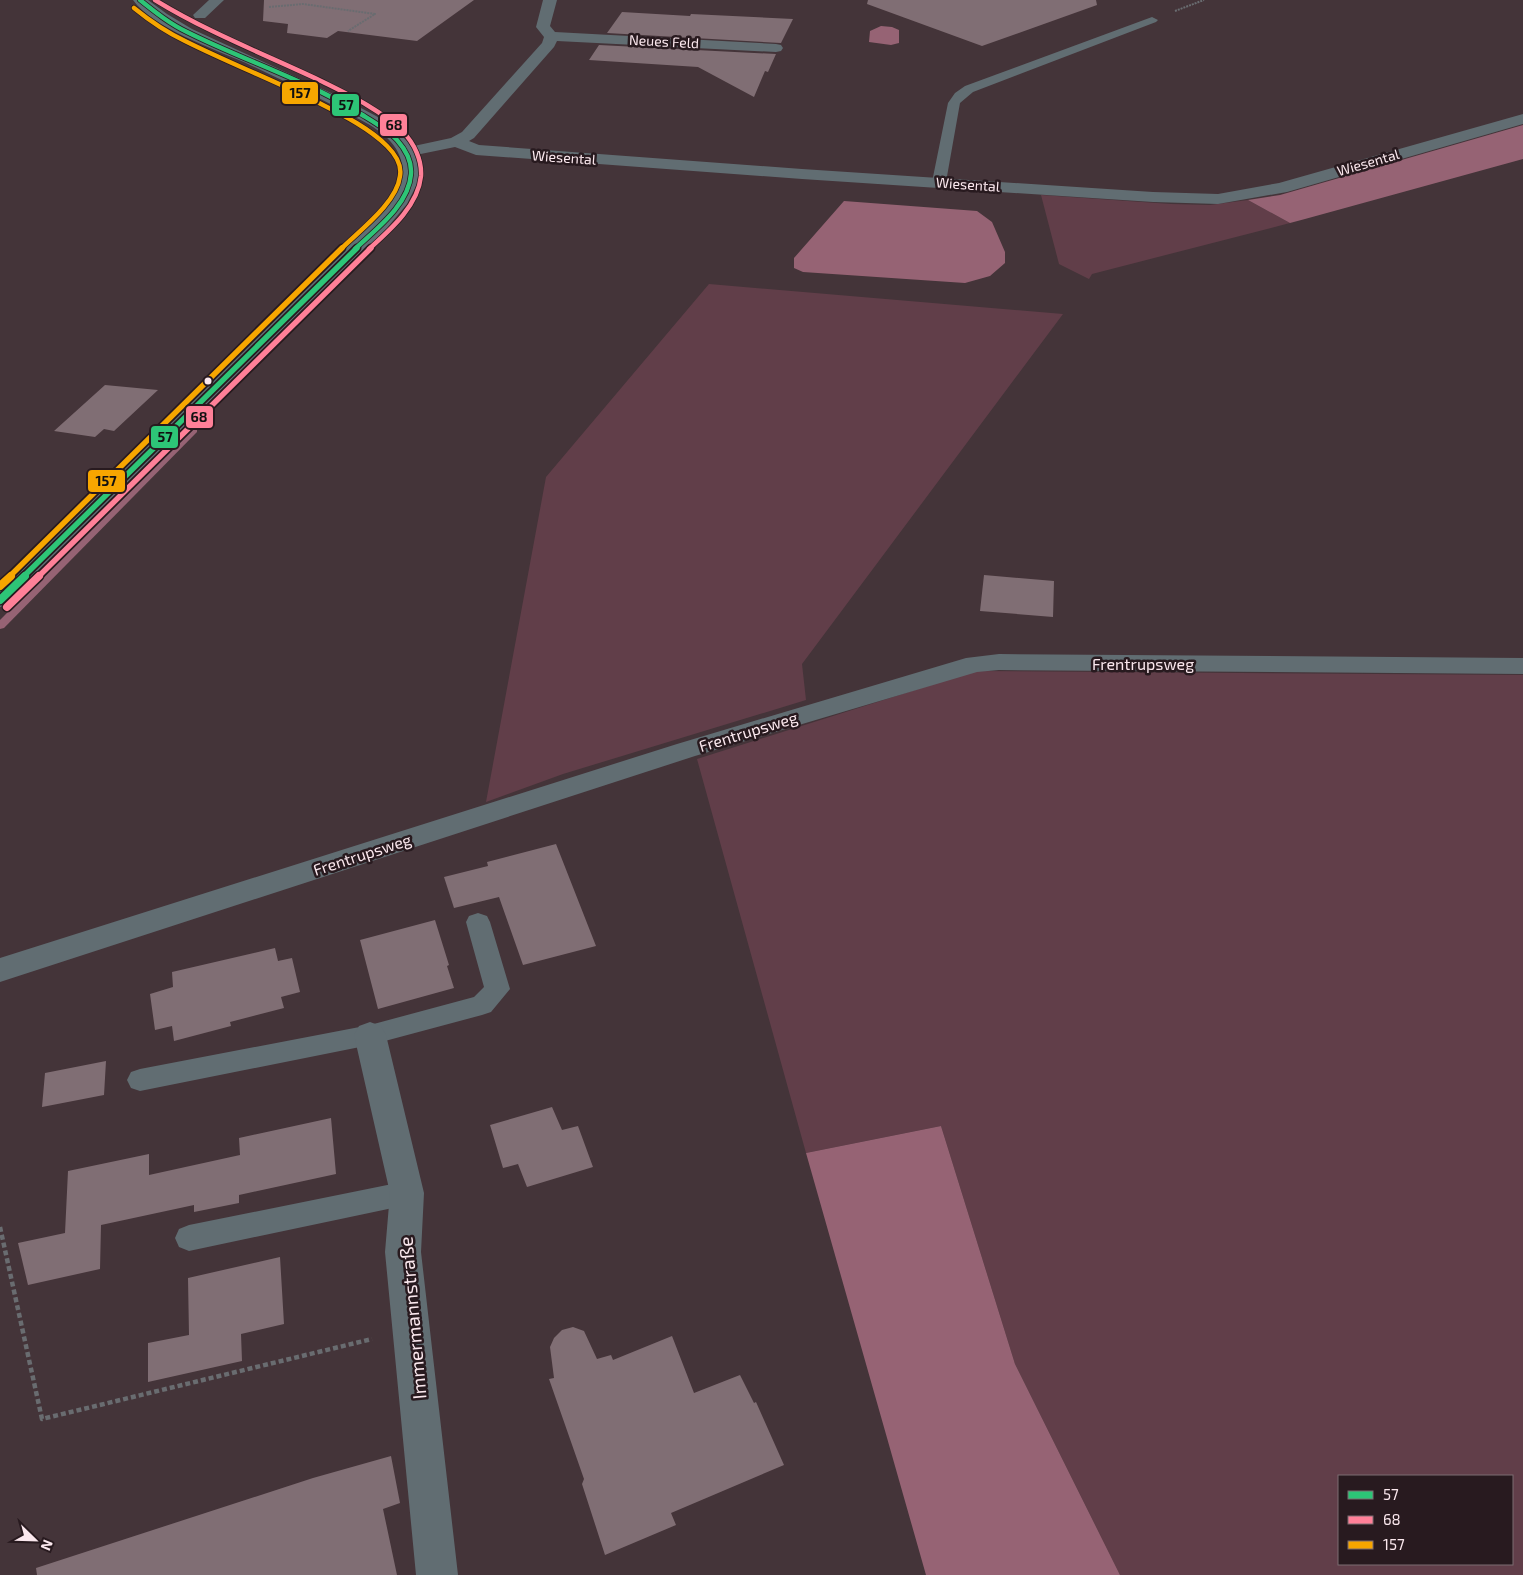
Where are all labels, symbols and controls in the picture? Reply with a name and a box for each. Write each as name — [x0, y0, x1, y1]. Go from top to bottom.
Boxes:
street label: Neues Feld — [629, 31, 699, 51]
line badge: 157 — [281, 81, 319, 105]
text: 157 — [289, 84, 311, 101]
line badge: 57 — [331, 93, 360, 117]
text: 57 — [338, 96, 354, 113]
line badge: 68 — [379, 113, 408, 137]
text: 68 — [386, 116, 402, 133]
street label: Wiesental — [1335, 145, 1402, 179]
street label: Wiesental — [531, 146, 597, 168]
street label: Wiesental — [935, 173, 1001, 195]
unlabelled marker — [203, 376, 213, 386]
line badge: 68 — [185, 405, 214, 429]
text: 68 — [191, 408, 207, 425]
line badge: 57 — [150, 425, 179, 449]
text: 57 — [157, 428, 173, 445]
line badge: 157 — [87, 469, 126, 493]
text: 157 — [95, 472, 117, 489]
street label: Frentrupsweg — [1092, 654, 1194, 673]
street label: Frentrupsweg — [696, 707, 800, 755]
street label: Frentrupsweg — [310, 829, 414, 879]
street label: Immermannstraße — [393, 1236, 431, 1400]
legend — [1338, 1475, 1513, 1565]
text: 57 — [1383, 1485, 1399, 1503]
text: 68 — [1383, 1510, 1401, 1528]
north arrow — [10, 1515, 60, 1565]
text: 157 — [1383, 1535, 1405, 1553]
text: N — [38, 1537, 57, 1553]

